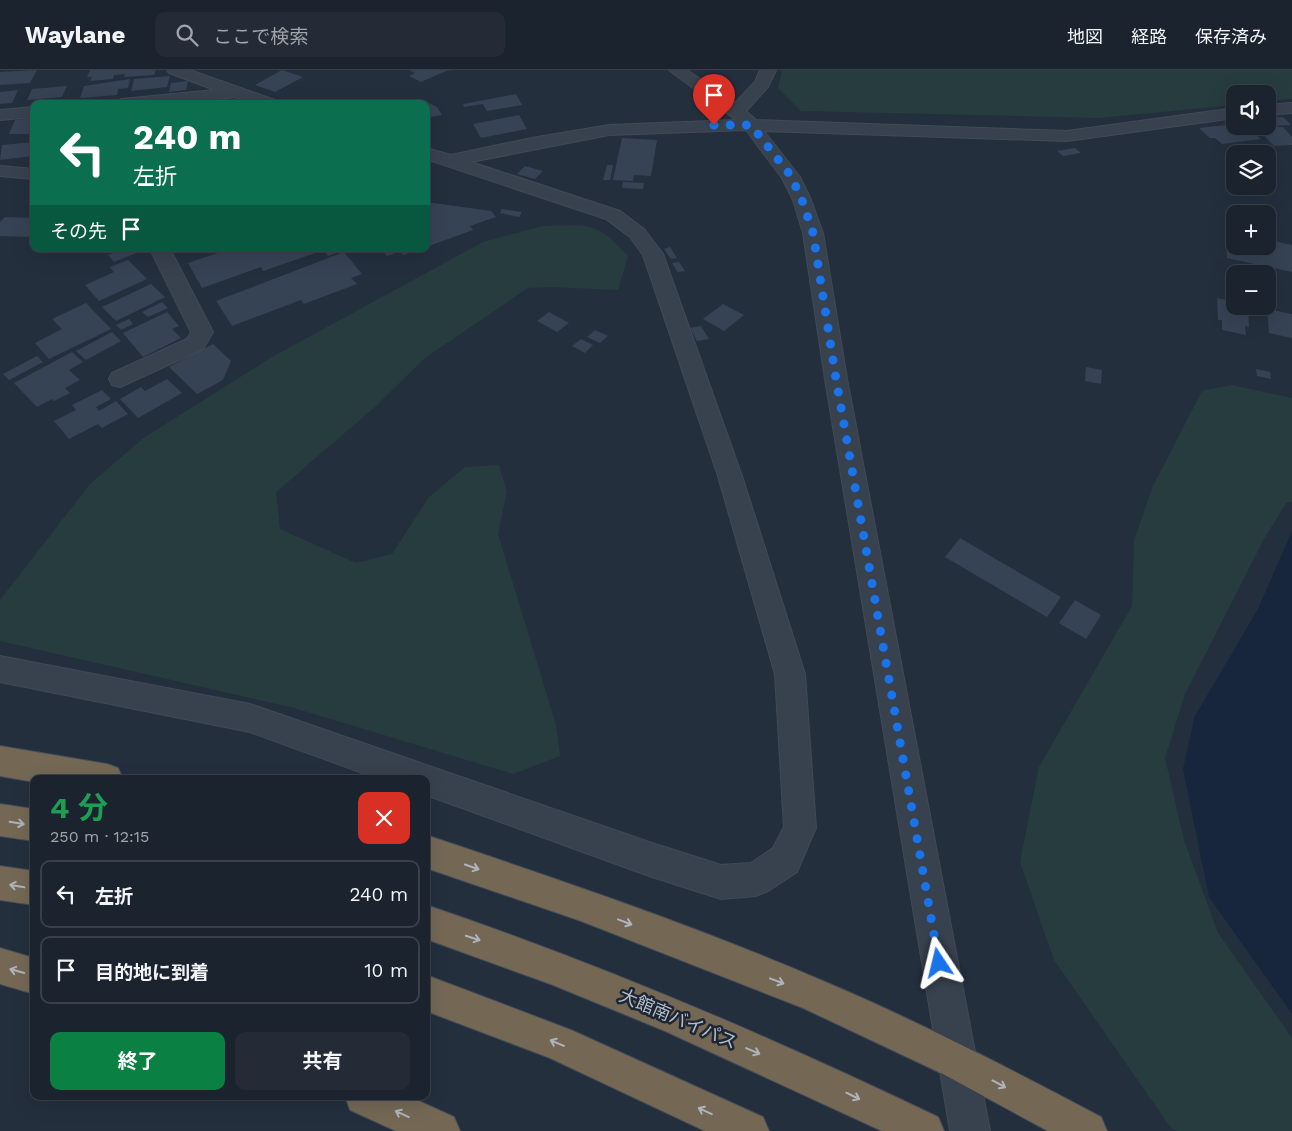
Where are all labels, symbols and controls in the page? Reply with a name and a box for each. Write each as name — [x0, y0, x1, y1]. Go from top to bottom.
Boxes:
search box — [155, 12, 505, 57]
text: Waylane — [25, 21, 125, 49]
icon: search — [173, 21, 201, 49]
text: ここで検索 — [213, 25, 308, 48]
text: 地図 — [1067, 26, 1103, 47]
text: 経路 — [1131, 26, 1167, 47]
text: 保存済み — [1195, 26, 1267, 47]
pin — [693, 74, 735, 125]
icon: arrive — [700, 81, 728, 109]
map controls — [1226, 85, 1276, 315]
button: sound — [1226, 85, 1276, 135]
text: 240 m — [133, 116, 242, 158]
icon: left — [50, 120, 115, 185]
button: layers — [1226, 145, 1276, 195]
text: 左折 — [133, 164, 177, 189]
button: + — [1226, 205, 1276, 255]
icon: arrive — [117, 215, 145, 243]
text: その先 — [50, 220, 107, 243]
button: − — [1226, 265, 1276, 315]
text: 4 分 — [50, 790, 108, 825]
button: close — [358, 792, 410, 844]
one-way arrow — [9, 818, 25, 828]
text: 250 m · 12:15 — [50, 827, 149, 846]
one-way arrow — [464, 863, 480, 872]
one-way arrow — [9, 880, 25, 890]
icon: left — [52, 880, 80, 908]
text: 240 m — [349, 883, 408, 906]
text: 左折 — [95, 885, 133, 908]
one-way arrow — [618, 918, 633, 927]
one-way arrow — [464, 933, 480, 943]
position arrow — [912, 936, 964, 988]
icon: arrive — [52, 956, 80, 984]
text: 10 m — [364, 959, 408, 982]
text: 目的地に到着 — [95, 961, 209, 984]
one-way arrow — [9, 965, 25, 975]
one-way arrow — [769, 976, 784, 986]
street label: 大館南バイパス — [616, 984, 740, 1053]
button: 終了 — [50, 1032, 225, 1090]
button: 共有 — [235, 1032, 410, 1090]
one-way arrow — [550, 1038, 565, 1048]
one-way arrow — [745, 1046, 760, 1056]
one-way arrow — [991, 1080, 1006, 1089]
one-way arrow — [845, 1091, 860, 1101]
one-way arrow — [698, 1105, 713, 1115]
one-way arrow — [395, 1108, 410, 1118]

